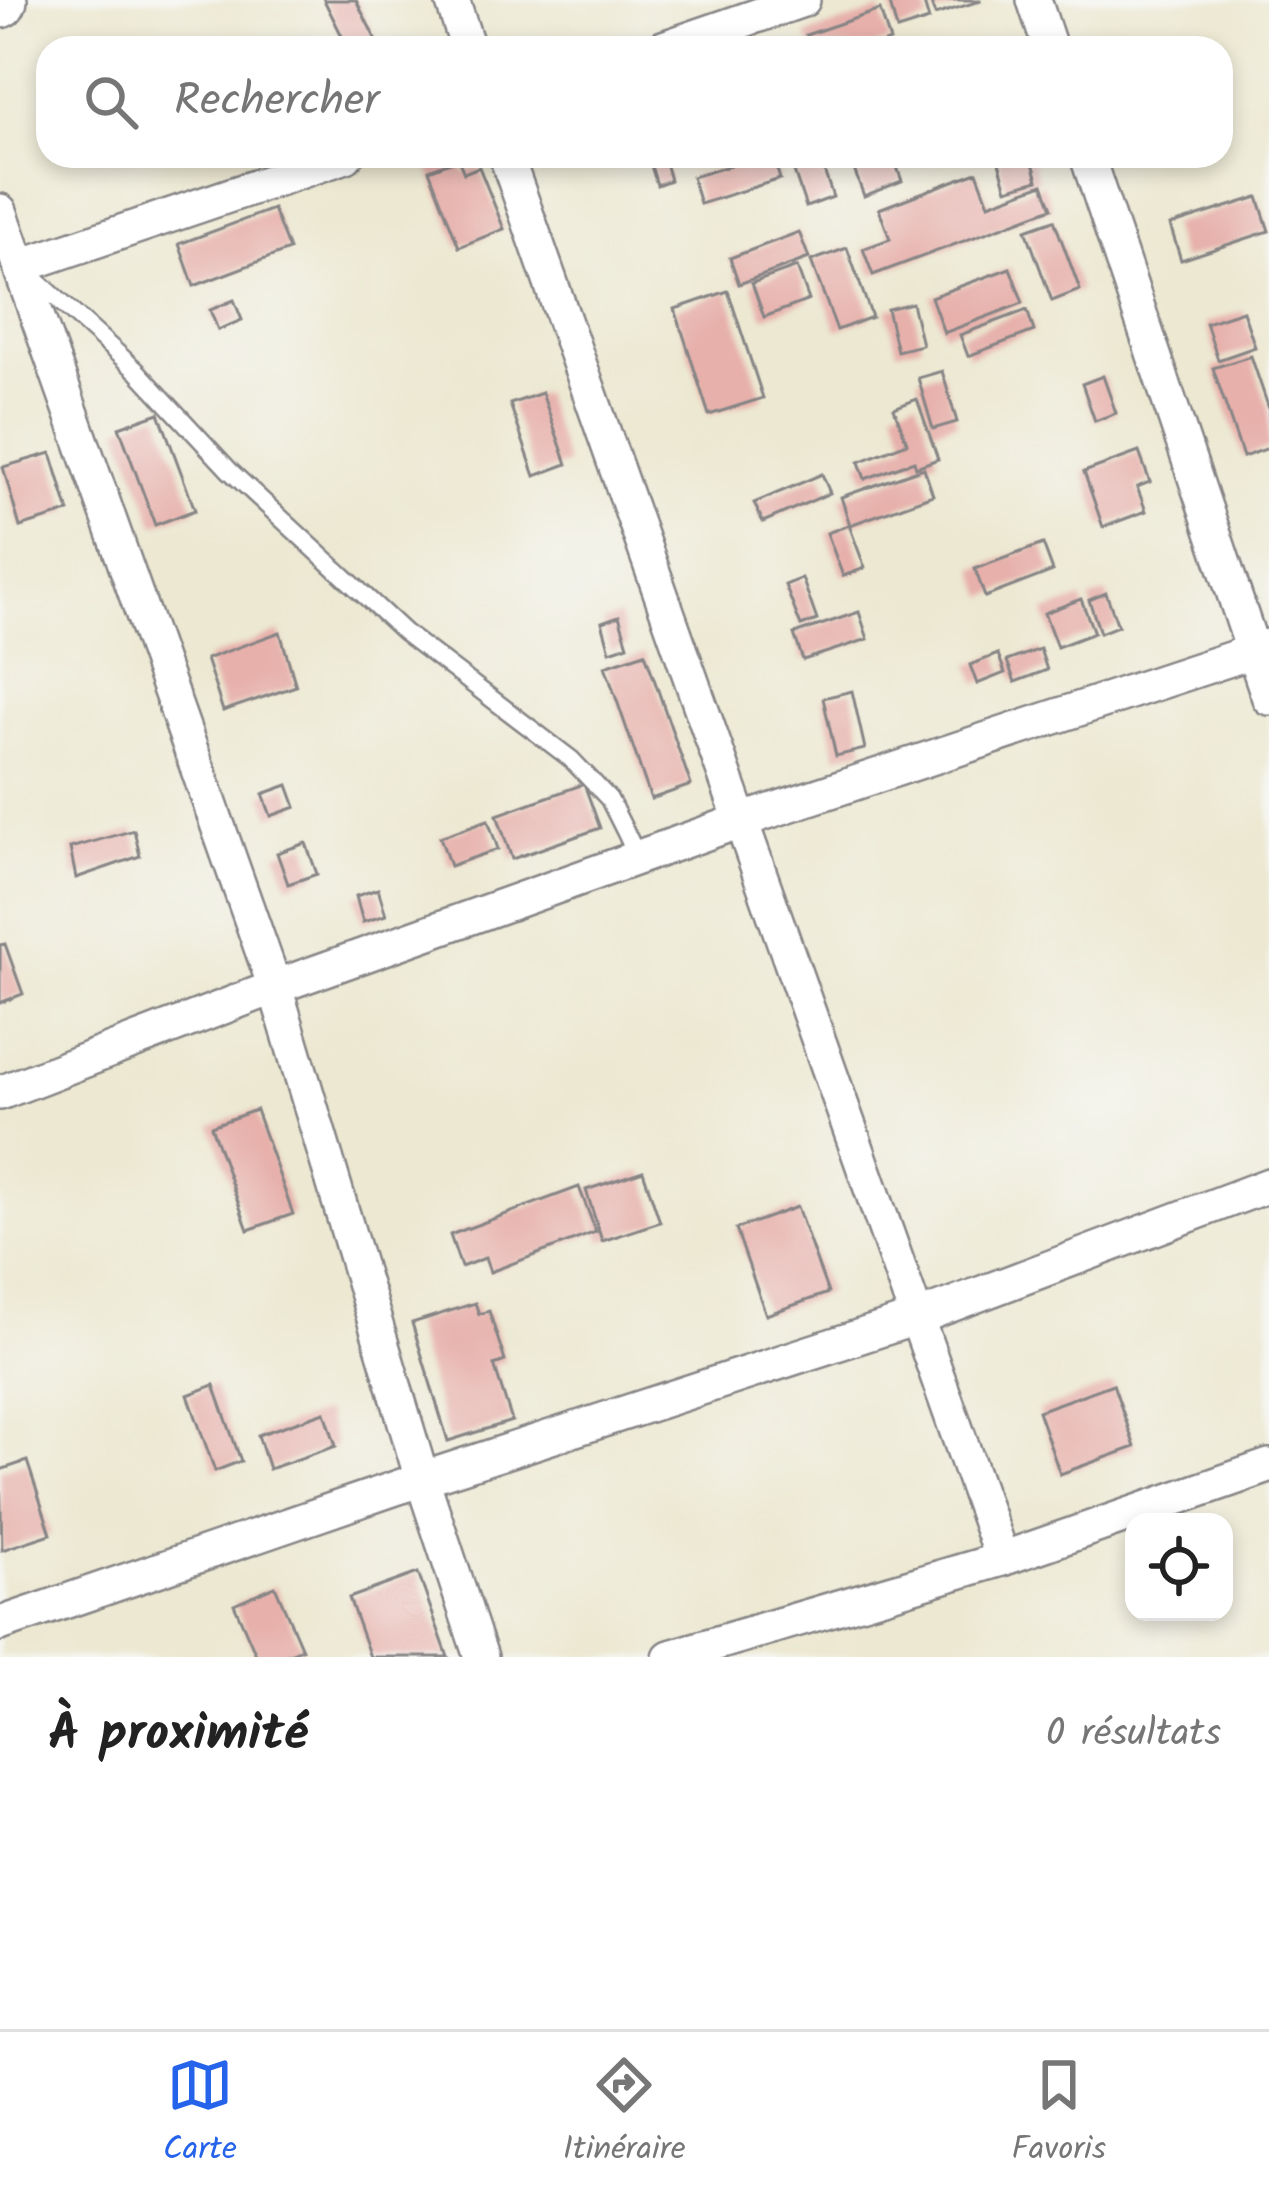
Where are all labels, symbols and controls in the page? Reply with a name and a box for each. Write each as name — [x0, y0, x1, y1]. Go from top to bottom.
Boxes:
search box — [36, 36, 1233, 168]
text: Rechercher — [174, 66, 379, 138]
icon: search — [78, 69, 144, 135]
map controls — [1125, 1513, 1233, 1621]
button: locate — [1125, 1513, 1233, 1621]
text: À proximité — [48, 1695, 308, 1776]
text: 0 résultats — [1046, 1704, 1221, 1766]
tab: Carte — [163, 2052, 237, 2177]
tab: Itinéraire — [563, 2052, 686, 2177]
tab: Favoris — [1012, 2052, 1106, 2177]

